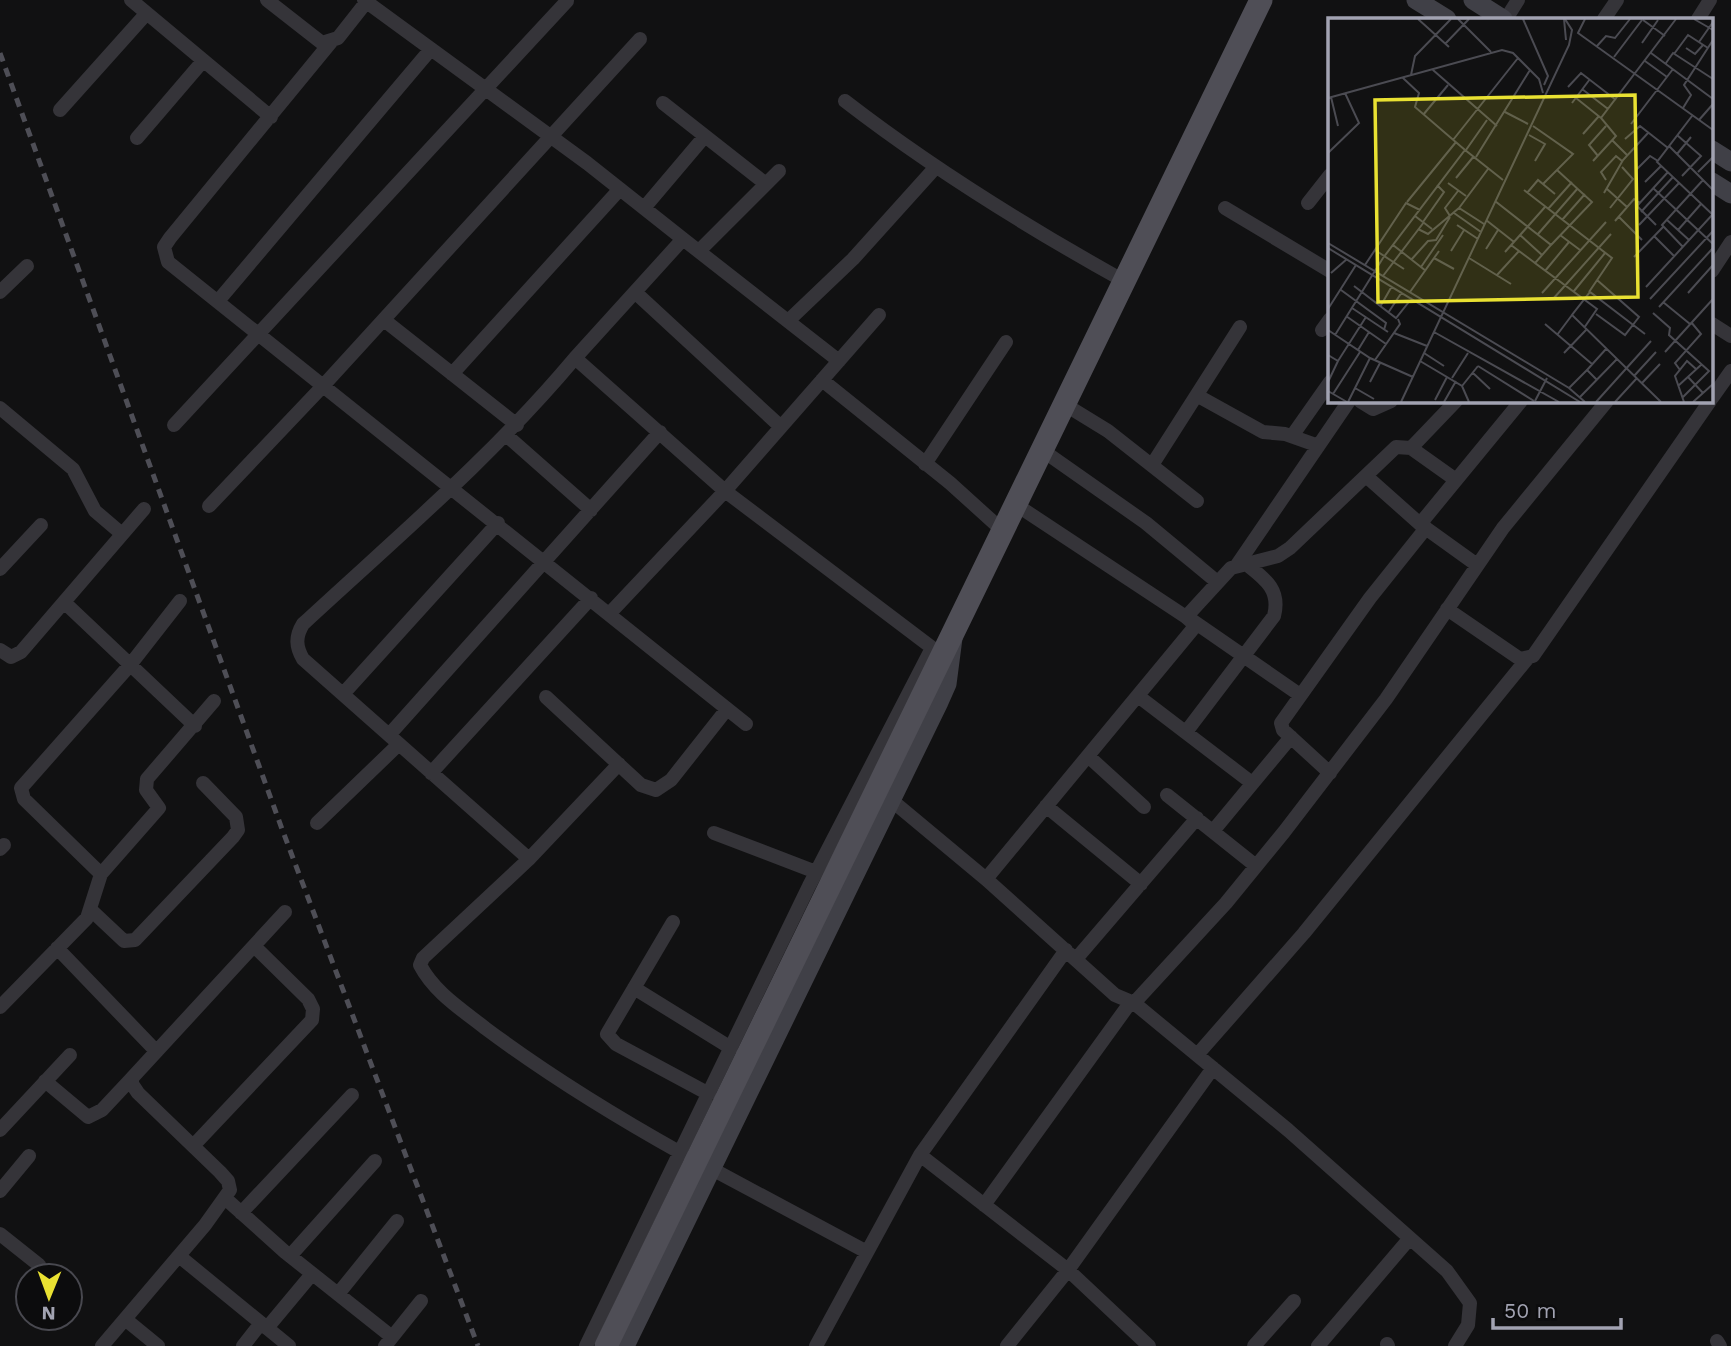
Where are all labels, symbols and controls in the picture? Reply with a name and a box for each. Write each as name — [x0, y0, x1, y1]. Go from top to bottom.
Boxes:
inset map — [1328, 18, 1714, 402]
north arrow — [14, 1262, 84, 1332]
scale bar — [1493, 1286, 1621, 1330]
text: 50 m — [1504, 1298, 1556, 1323]
text: N — [41, 1302, 56, 1325]

